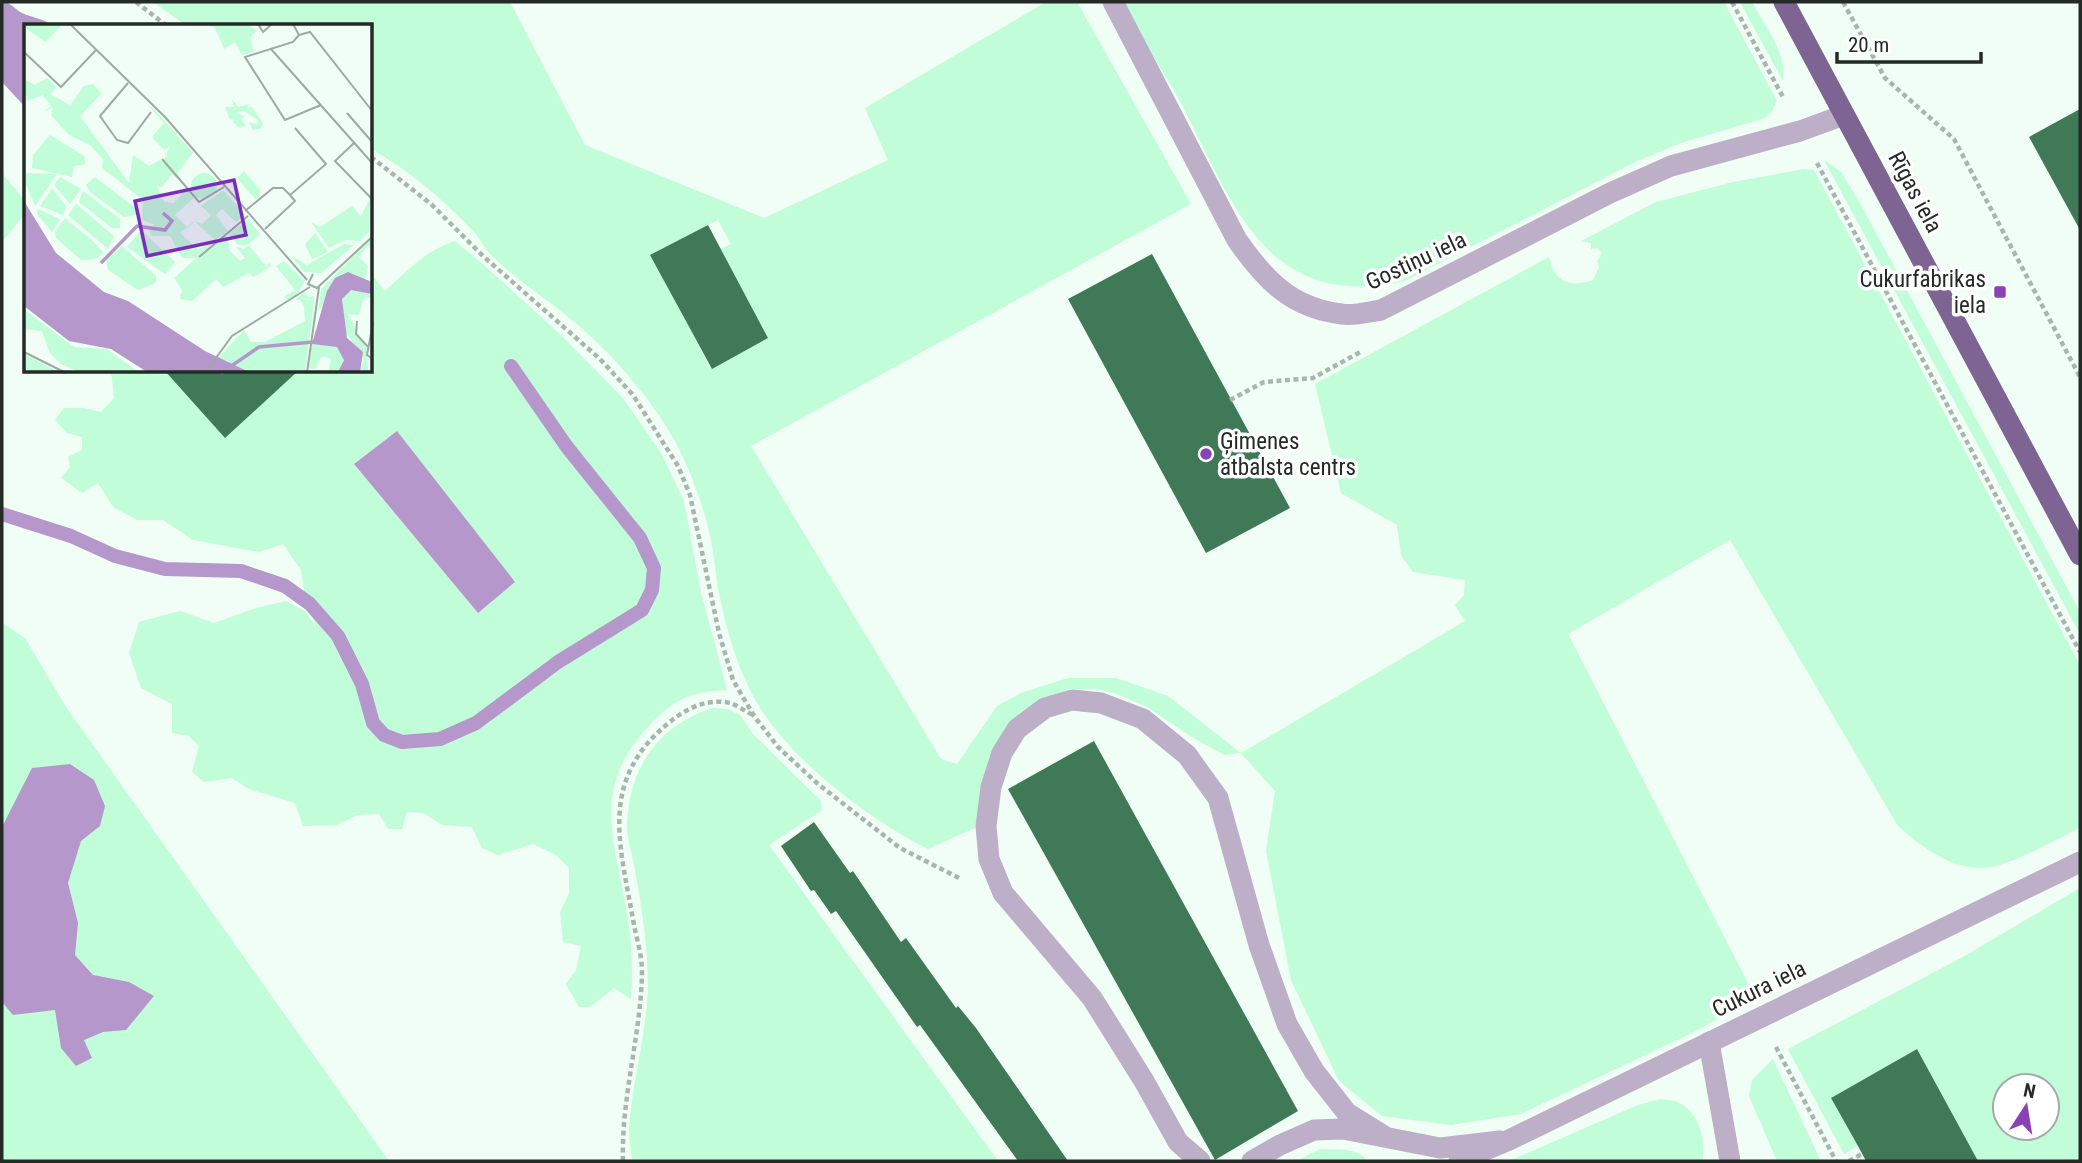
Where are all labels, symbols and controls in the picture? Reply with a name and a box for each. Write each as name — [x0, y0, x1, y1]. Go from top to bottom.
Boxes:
scale bar — [1837, 21, 1980, 65]
inset map — [24, 24, 373, 373]
text: 20 m — [1848, 33, 1889, 57]
street label: Rīgas iela — [1882, 147, 1948, 237]
street label: Gostiņu iela — [1362, 226, 1470, 296]
place label: Cukurfabrikas iela — [1859, 266, 1986, 319]
marker: Cukurfabrikas iela — [1992, 284, 2008, 300]
place label: Ģimenes atbalsta centrs — [1220, 428, 1356, 481]
marker: Ģimenes atbalsta centrs — [1198, 446, 1214, 462]
street label: Cukura iela — [1708, 955, 1810, 1023]
north arrow — [1991, 1072, 2061, 1142]
text: N — [2021, 1078, 2038, 1103]

